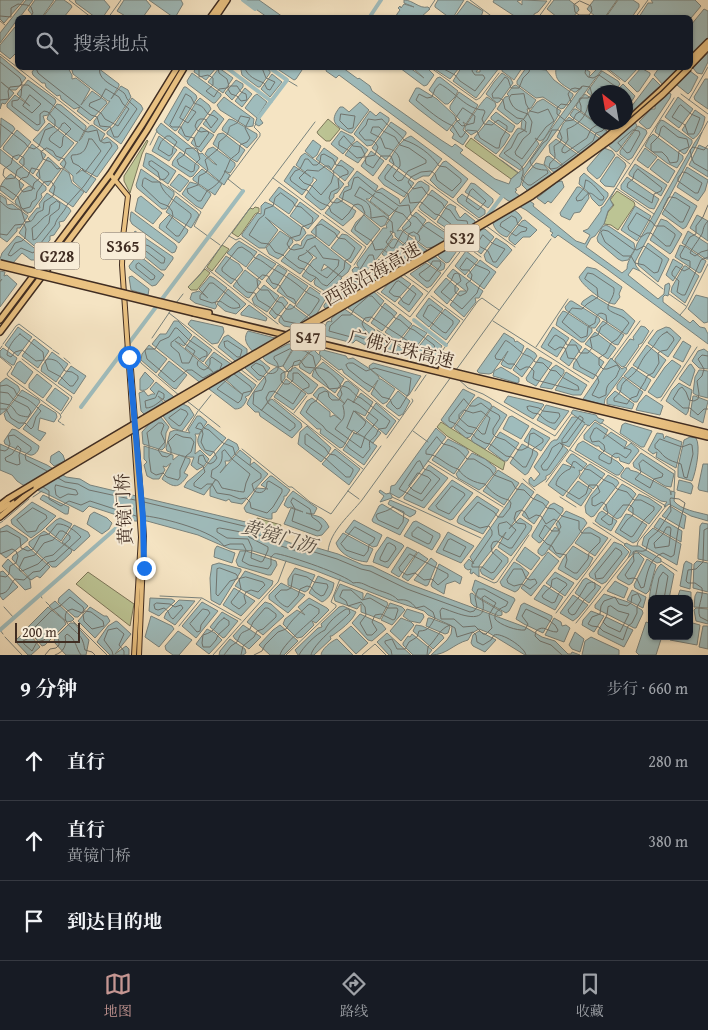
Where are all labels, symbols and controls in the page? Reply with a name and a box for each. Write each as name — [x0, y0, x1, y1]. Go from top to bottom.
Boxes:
search box — [15, 15, 693, 70]
icon: search — [33, 29, 61, 57]
text: 搜索地点 — [73, 29, 149, 57]
north arrow — [588, 85, 633, 130]
road number: S32 — [444, 224, 480, 252]
road number: S365 — [100, 232, 146, 260]
street label: 西部沿海高速 — [318, 235, 425, 312]
road number: G228 — [34, 242, 80, 270]
street label: 广佛江珠高速 — [345, 322, 457, 375]
road number: S47 — [290, 324, 326, 351]
route start — [118, 346, 141, 369]
street label: 黄镜门桥 — [108, 472, 139, 546]
water label: 黄镜门沥 — [239, 512, 322, 561]
route end — [133, 557, 156, 580]
map controls — [648, 595, 693, 640]
button: layers — [648, 595, 693, 640]
scale bar — [15, 620, 80, 643]
text: 200 m — [22, 622, 57, 642]
text: 9 分钟 — [20, 673, 78, 704]
text: 步行 · 660 m — [607, 676, 688, 700]
icon: ahead — [20, 747, 48, 775]
text: 直行 — [67, 747, 105, 775]
text: 280 m — [648, 749, 688, 773]
text: 直行 — [67, 815, 105, 843]
icon: ahead — [20, 827, 48, 855]
text: 380 m — [648, 829, 688, 853]
text: 黄镜门桥 — [67, 843, 131, 867]
icon: arrive — [20, 907, 48, 935]
text: 到达目的地 — [67, 907, 162, 935]
tab: 地图 — [104, 970, 132, 1021]
tab: 路线 — [340, 970, 368, 1021]
tab: 收藏 — [576, 970, 604, 1021]

